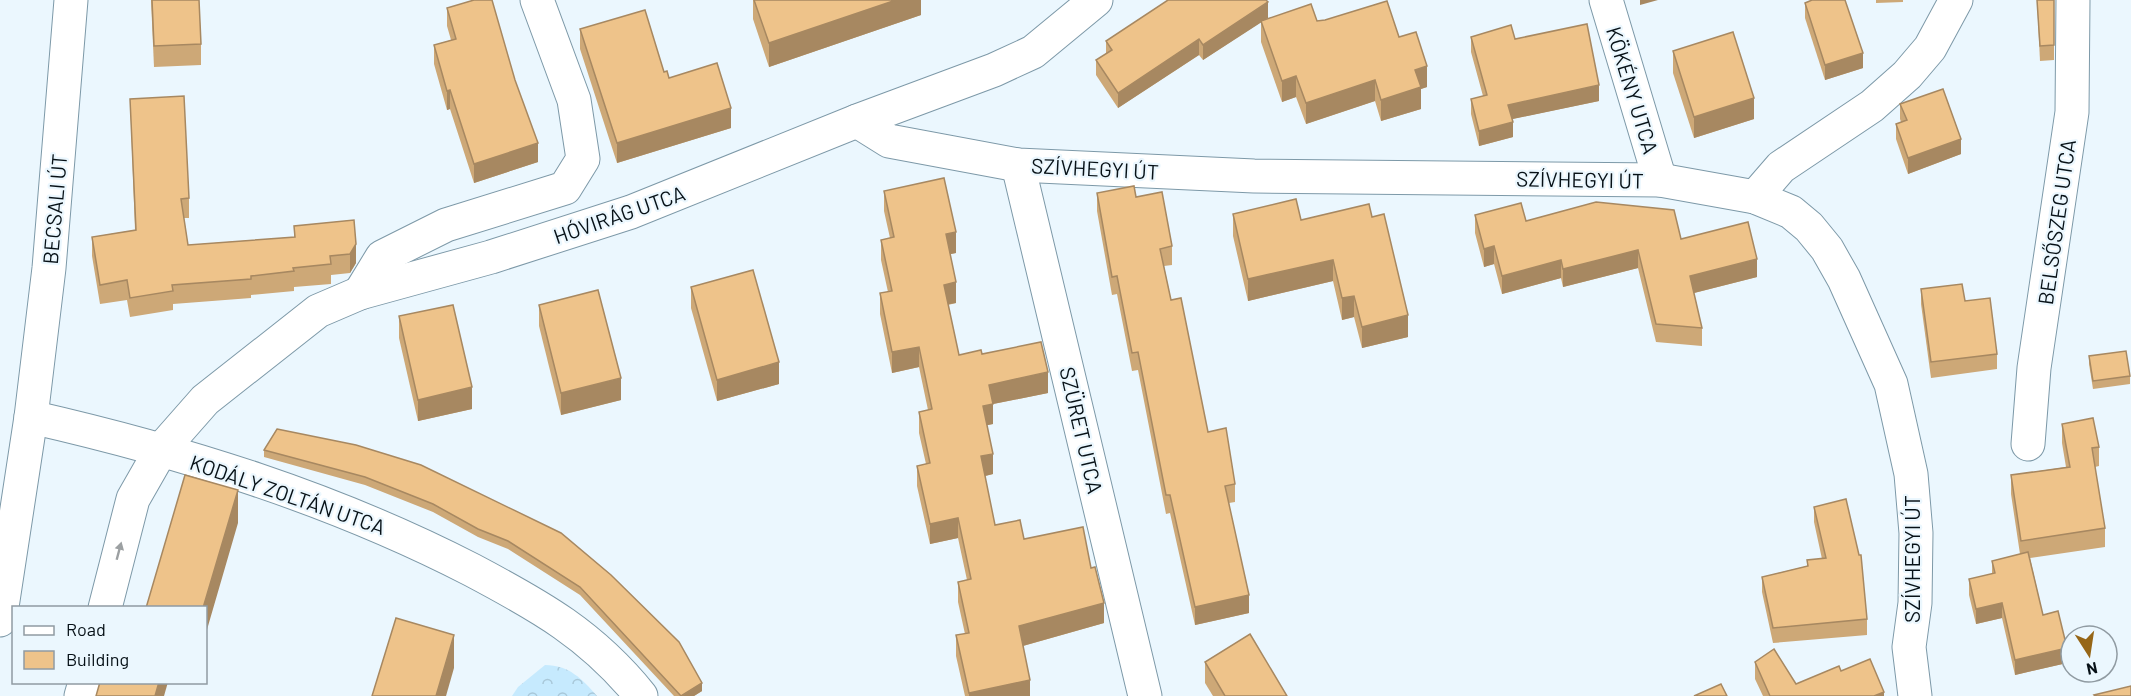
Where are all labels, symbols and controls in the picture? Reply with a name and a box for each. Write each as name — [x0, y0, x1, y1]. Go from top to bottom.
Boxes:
street label: KÖKÉNY UTCA — [1602, 23, 1664, 157]
street label: BELSŐSZEG UTCA — [2032, 137, 2080, 306]
street label: SZÍVHEGYI ÚT — [1031, 152, 1160, 184]
street label: BECSALI ÚT — [37, 153, 71, 265]
street label: SZÍVHEGYI ÚT — [1516, 165, 1644, 193]
street label: HÓVIRÁG UTCA — [550, 180, 688, 248]
street label: SZÜRET UTCA — [1055, 364, 1109, 496]
street label: KODÁLY ZOLTÁN UTCA — [187, 449, 389, 539]
street label: SZÍVHEGYI ÚT — [1899, 495, 1924, 623]
one-way arrow — [115, 542, 125, 560]
legend — [12, 606, 207, 684]
text: Road — [66, 618, 106, 640]
north arrow — [2059, 624, 2119, 684]
text: Building — [66, 648, 129, 670]
text: N — [2085, 659, 2099, 680]

